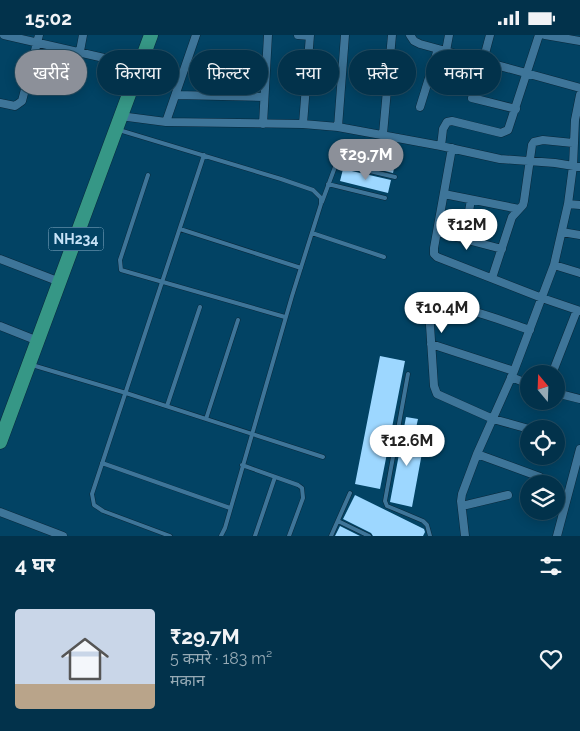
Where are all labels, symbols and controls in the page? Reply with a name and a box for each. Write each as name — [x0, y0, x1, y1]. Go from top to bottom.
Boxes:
text: 15:02 — [25, 7, 72, 29]
chip: खरीदें — [15, 50, 87, 95]
chip: किराया — [97, 50, 179, 95]
chip: फ़िल्टर — [189, 50, 268, 95]
chip: नया — [278, 50, 339, 95]
chip: फ़्लैट — [349, 50, 416, 95]
chip: मकान — [426, 50, 501, 95]
pin: ₹29.7M — [325, 139, 407, 181]
text: ₹29.7M — [339, 145, 393, 164]
pin: ₹12M — [437, 209, 497, 251]
text: ₹12M — [447, 215, 487, 234]
road number: NH234 — [48, 227, 104, 250]
pin: ₹10.4M — [401, 291, 483, 334]
text: ₹10.4M — [416, 298, 468, 317]
north arrow — [520, 365, 565, 410]
map controls — [520, 365, 565, 520]
button: locate — [520, 420, 565, 465]
pin: ₹12.6M — [366, 425, 448, 467]
text: ₹12.6M — [381, 431, 433, 450]
button: layers — [520, 475, 565, 520]
text: 4 घर — [15, 552, 55, 577]
icon: filters — [537, 552, 565, 580]
text: ₹29.7M — [170, 624, 240, 649]
icon: home — [55, 629, 115, 689]
icon: heart — [537, 645, 565, 673]
text: 5 कमरे · 183 m² — [170, 649, 272, 668]
text: मकान — [170, 671, 205, 690]

